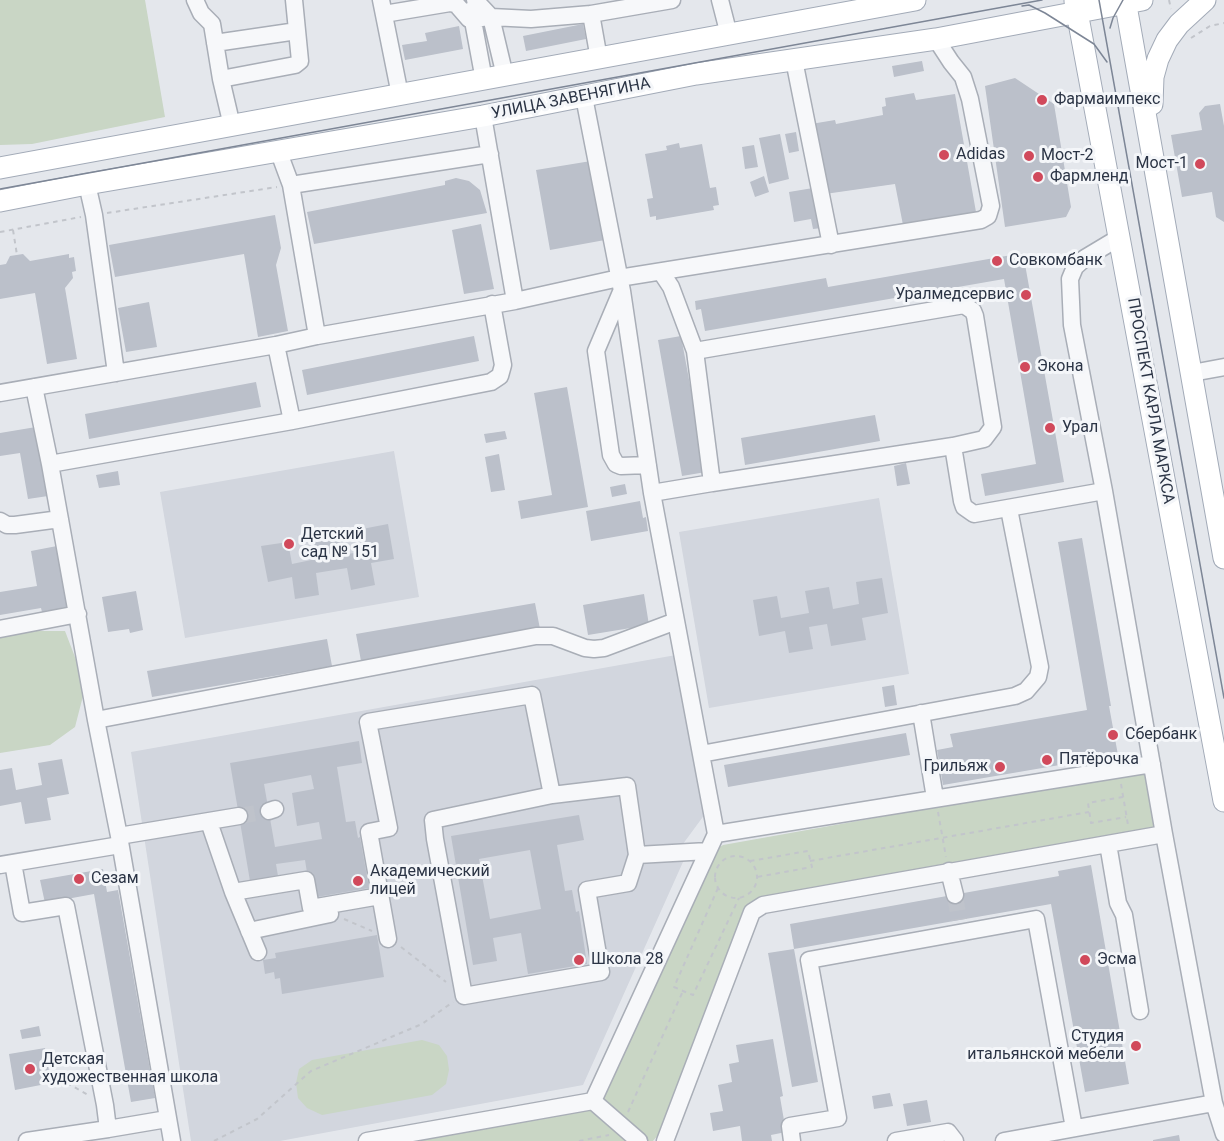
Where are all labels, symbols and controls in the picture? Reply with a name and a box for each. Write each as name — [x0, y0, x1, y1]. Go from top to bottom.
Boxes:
street label: УЛИЦА ЗАВЕНЯГИНА — [490, 74, 652, 124]
place label: Фармаимпекс — [1054, 90, 1160, 110]
marker: Фармаимпекс — [1035, 93, 1049, 107]
place label: Adidas — [956, 145, 1005, 165]
place label: Мост-2 — [1041, 146, 1094, 166]
marker: Adidas — [937, 148, 951, 162]
marker: Мост-2 — [1022, 149, 1036, 163]
place label: Мост-1 — [1135, 154, 1188, 174]
marker: Мост-1 — [1193, 157, 1207, 171]
place label: Фармленд — [1050, 167, 1129, 187]
marker: Фармленд — [1031, 170, 1045, 184]
place label: Совкомбанк — [1009, 251, 1103, 271]
marker: Совкомбанк — [990, 254, 1004, 268]
place label: Уралмедсервис — [895, 285, 1014, 305]
marker: Уралмедсервис — [1019, 288, 1033, 302]
street label: ПРОСПЕКТ КАРЛА МАРКСА — [1122, 296, 1178, 506]
place label: Экона — [1037, 357, 1083, 377]
marker: Экона — [1018, 360, 1032, 374]
place label: Урал — [1062, 418, 1098, 438]
marker: Урал — [1043, 421, 1057, 435]
place label: Детский сад № 151 — [301, 525, 379, 563]
marker: Детский сад № 151 — [282, 537, 296, 551]
place label: Сбербанк — [1125, 725, 1197, 745]
marker: Сбербанк — [1106, 728, 1120, 742]
place label: Пятёрочка — [1059, 750, 1139, 770]
marker: Пятёрочка — [1040, 753, 1054, 767]
place label: Грильяж — [924, 757, 988, 777]
marker: Грильяж — [993, 760, 1007, 774]
place label: Академический лицей — [370, 862, 490, 900]
place label: Сезам — [91, 869, 139, 889]
marker: Сезам — [72, 872, 86, 886]
marker: Академический лицей — [351, 874, 365, 888]
place label: Школа 28 — [591, 950, 663, 970]
place label: Эсма — [1097, 950, 1137, 970]
marker: Школа 28 — [572, 953, 586, 967]
marker: Эсма — [1078, 953, 1092, 967]
place label: Студия итальянской мебели — [967, 1027, 1124, 1065]
marker: Студия итальянской мебели — [1129, 1039, 1143, 1053]
place label: Детская художественная школа — [42, 1050, 218, 1088]
marker: Детская художественная школа — [23, 1062, 37, 1076]

